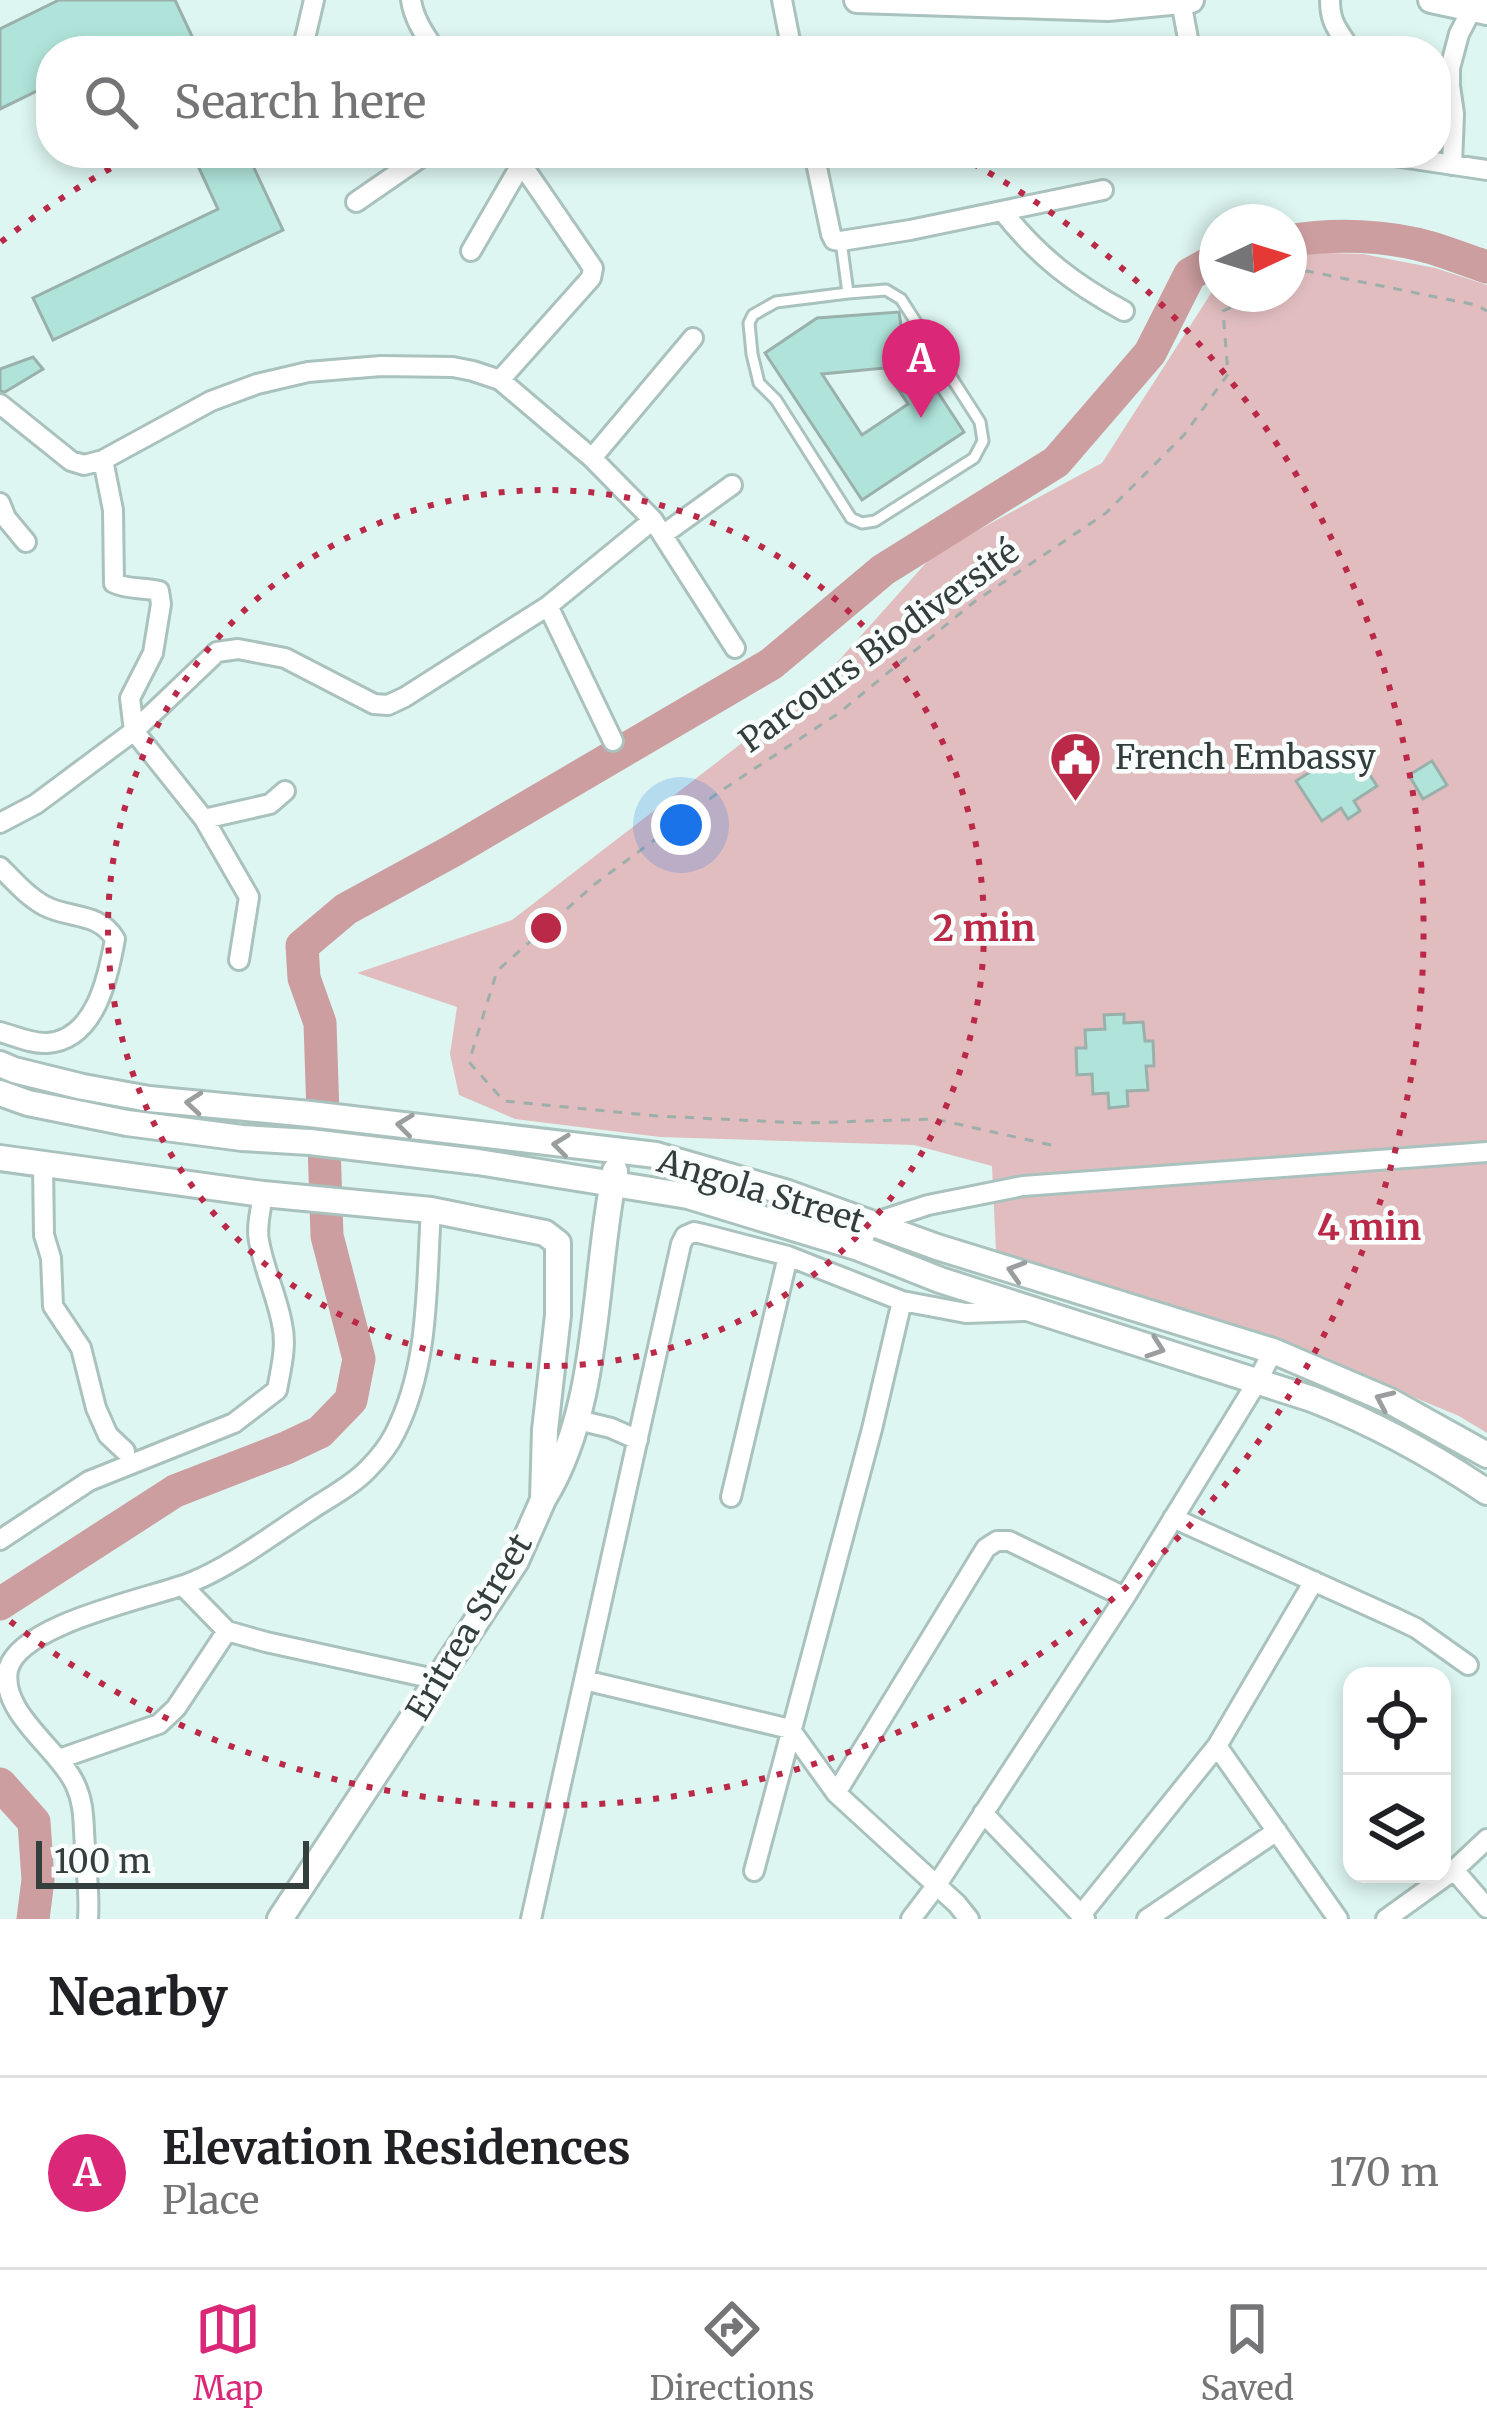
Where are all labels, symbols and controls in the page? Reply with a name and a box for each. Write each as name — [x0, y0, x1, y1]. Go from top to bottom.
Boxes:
search box — [36, 36, 1451, 168]
icon: search — [78, 69, 144, 135]
text: Search here — [174, 74, 426, 130]
north arrow — [1199, 204, 1307, 312]
pin: A — [882, 319, 960, 418]
street label: Parcours Biodiversité — [731, 531, 1027, 761]
public building icon: French Embassy — [1048, 729, 1104, 803]
place label: French Embassy — [1115, 737, 1376, 778]
your location — [651, 795, 711, 855]
text: 2 min — [933, 906, 1035, 951]
centre of rings — [525, 907, 567, 949]
one-way arrow — [184, 1091, 203, 1116]
one-way arrow — [395, 1113, 414, 1139]
one-way arrow — [551, 1132, 571, 1158]
street label: Angola Street — [652, 1140, 869, 1242]
text: 4 min — [1317, 1205, 1421, 1250]
one-way arrow — [1006, 1260, 1027, 1285]
one-way arrow — [1145, 1333, 1166, 1358]
one-way arrow — [1375, 1390, 1396, 1414]
street label: Eritrea Street — [397, 1526, 541, 1728]
map controls — [1343, 1667, 1451, 1883]
button: locate — [1343, 1667, 1451, 1775]
button: layers — [1343, 1775, 1451, 1883]
scale bar — [36, 1835, 309, 1888]
text: 100 m — [54, 1841, 151, 1882]
text: Nearby — [48, 1965, 228, 2029]
text: Elevation Residences — [162, 2120, 631, 2176]
text: A — [73, 2148, 101, 2197]
text: 170 m — [1329, 2148, 1439, 2197]
text: Place — [162, 2176, 259, 2225]
tab: Map — [193, 2296, 263, 2409]
tab: Directions — [649, 2296, 814, 2409]
tab: Saved — [1200, 2296, 1294, 2409]

